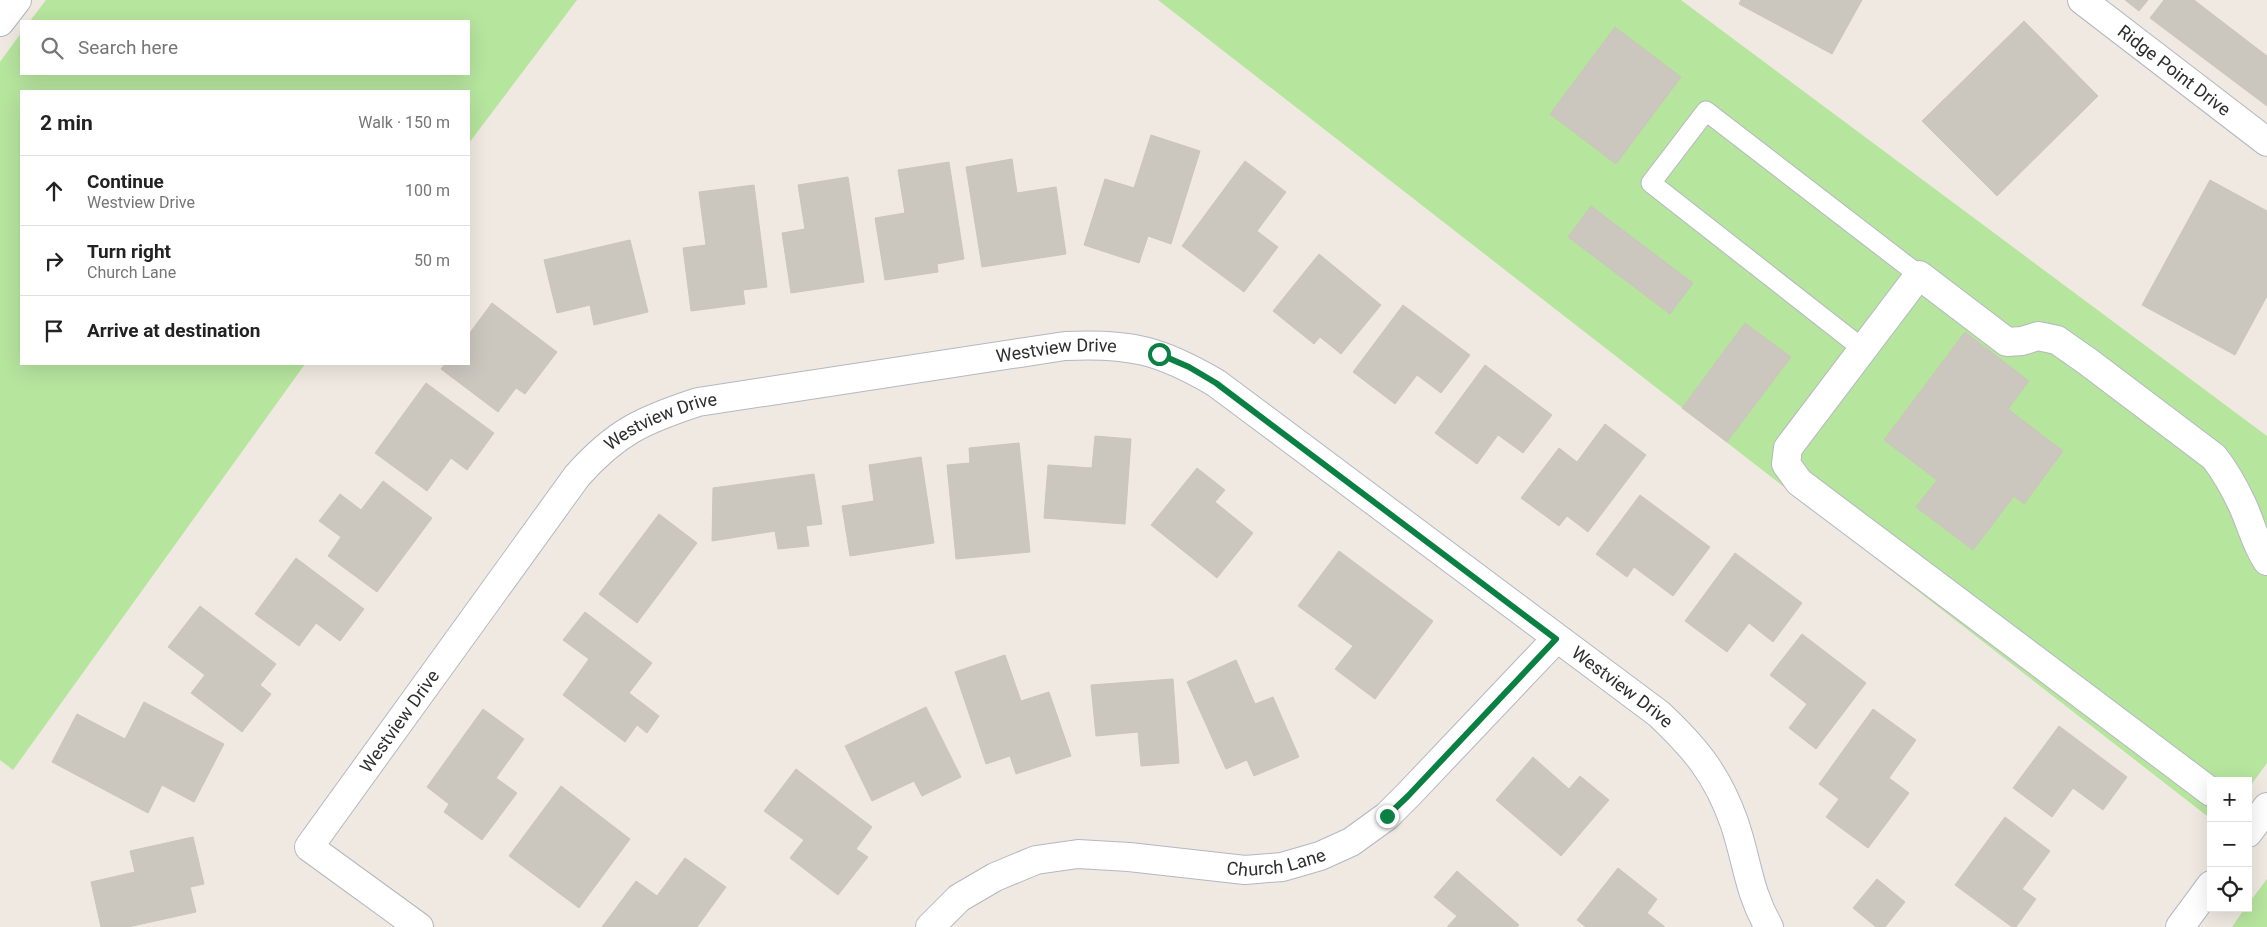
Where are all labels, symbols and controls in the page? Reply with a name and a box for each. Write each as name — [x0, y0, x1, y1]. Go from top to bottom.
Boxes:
search box — [20, 20, 470, 75]
street label: Ridge Point Drive — [2114, 20, 2235, 120]
icon: search — [38, 34, 66, 62]
text: Search here — [78, 36, 178, 59]
text: 2 min — [40, 111, 93, 135]
text: Walk · 150 m — [358, 113, 450, 132]
text: Continue — [87, 170, 164, 193]
icon: ahead — [40, 177, 68, 205]
text: 100 m — [405, 181, 450, 200]
text: Westview Drive — [87, 193, 195, 212]
text: Turn right — [87, 240, 171, 263]
icon: right — [40, 247, 68, 275]
text: 50 m — [414, 251, 450, 270]
text: Church Lane — [87, 263, 176, 282]
icon: arrive — [40, 317, 68, 345]
text: Arrive at destination — [87, 319, 260, 342]
street label: Westview Drive — [994, 334, 1118, 366]
route start — [1148, 343, 1171, 366]
street label: Westview Drive — [600, 388, 718, 455]
street label: Westview Drive — [1568, 642, 1678, 732]
street label: Westview Drive — [355, 666, 443, 776]
map controls — [2207, 777, 2252, 912]
button: + — [2207, 777, 2252, 822]
route end — [1376, 805, 1399, 828]
button: − — [2207, 822, 2252, 867]
street label: Church Lane — [1226, 844, 1329, 880]
button: locate — [2207, 867, 2252, 912]

